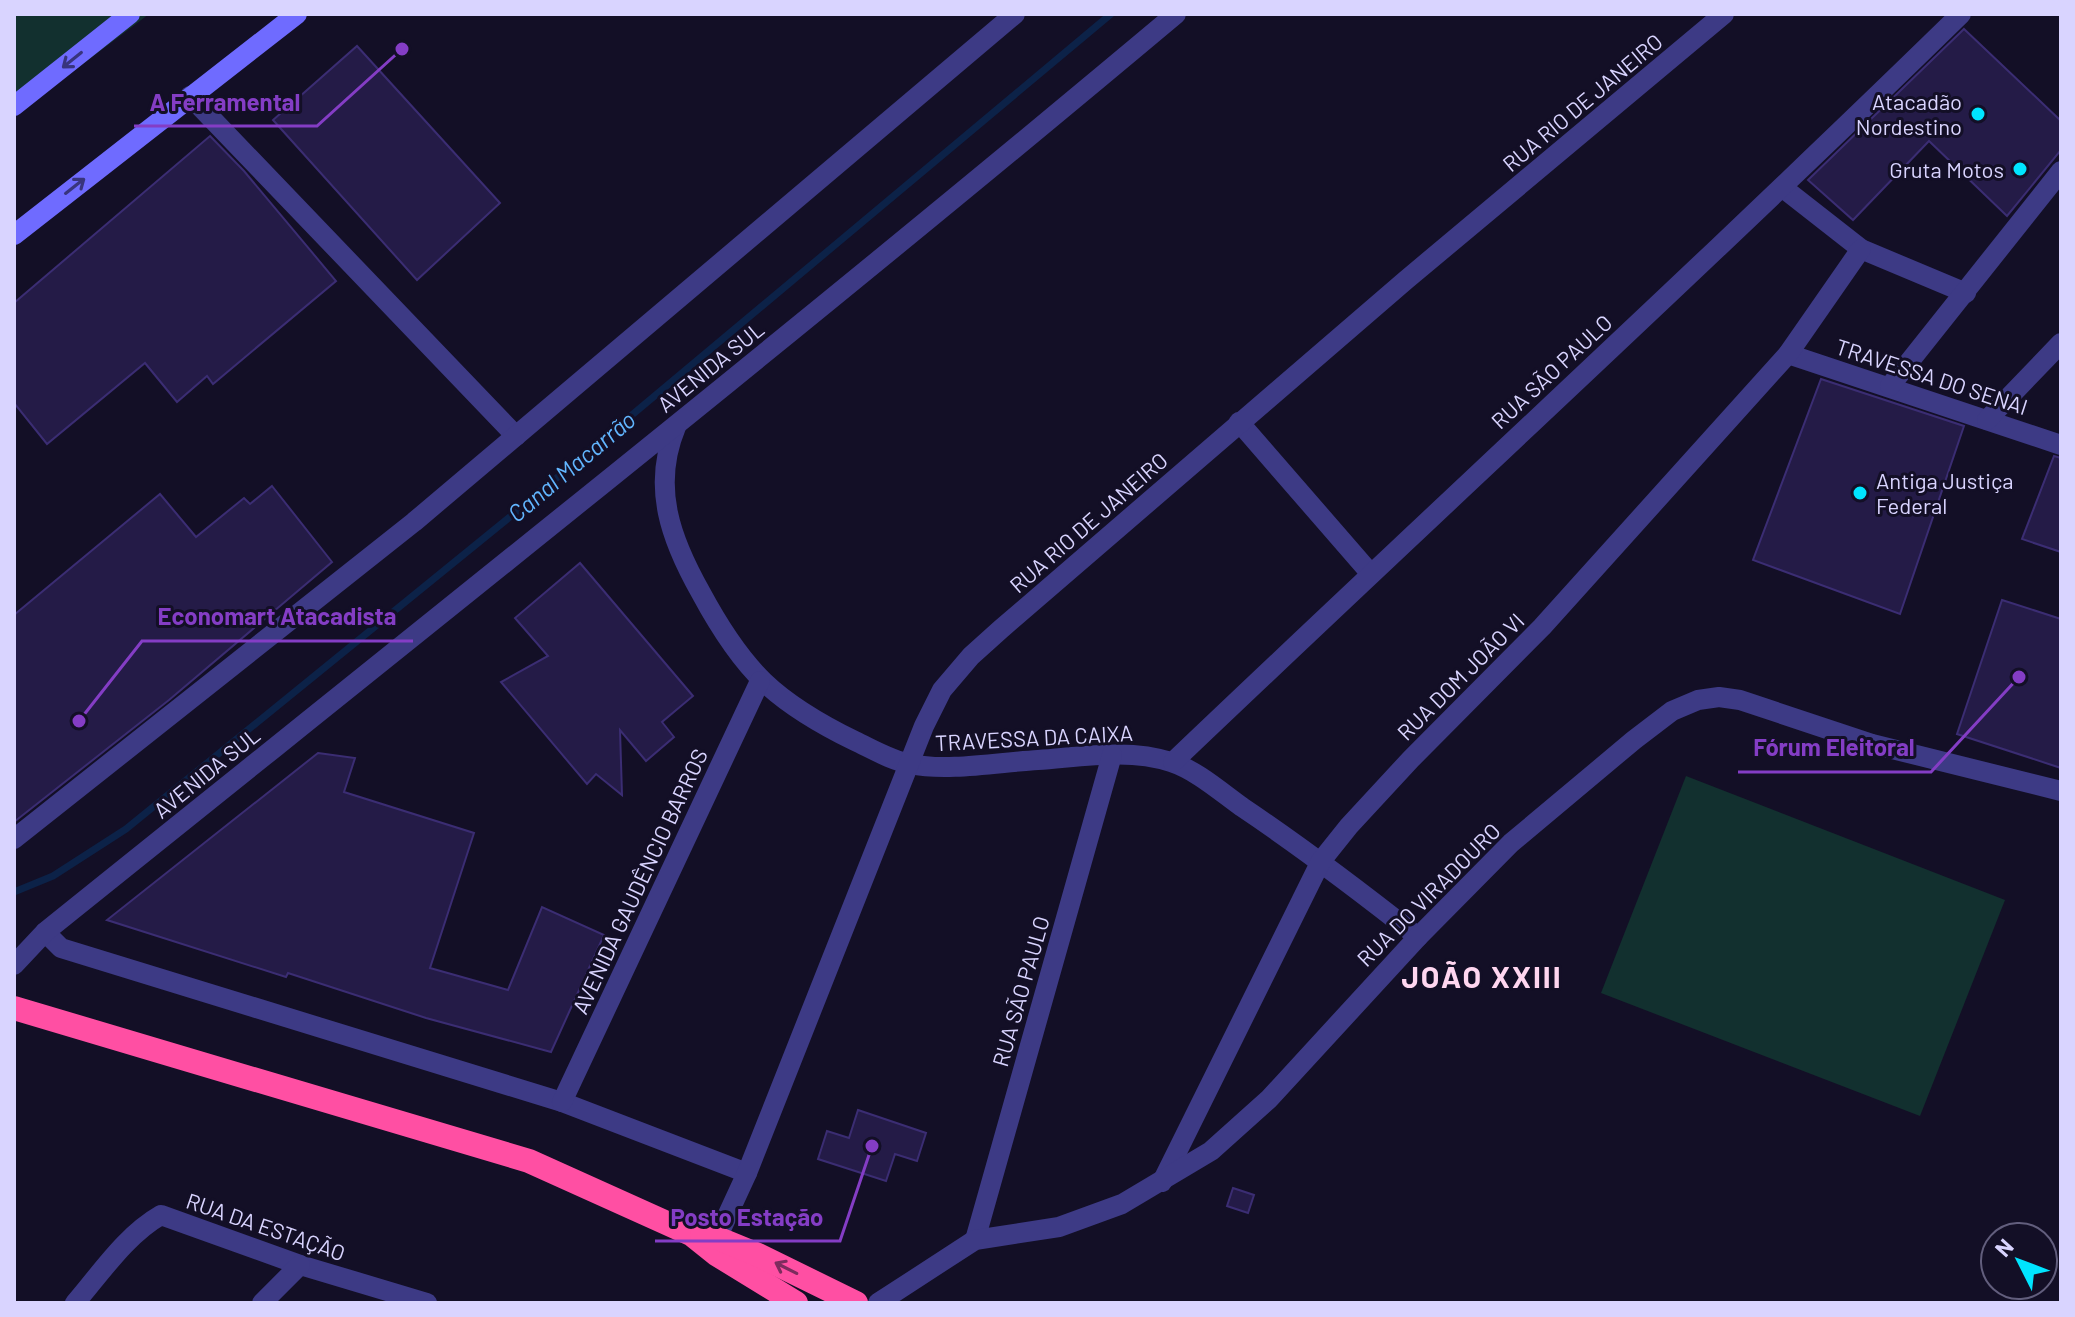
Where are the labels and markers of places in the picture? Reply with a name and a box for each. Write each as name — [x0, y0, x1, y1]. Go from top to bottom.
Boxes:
callout: A Ferramental — [134, 78, 317, 126]
place label: Atacadão Nordestino — [1856, 88, 1962, 139]
marker: Atacadão Nordestino — [1969, 105, 1987, 123]
place label: Gruta Motos — [1889, 156, 2004, 182]
marker: Gruta Motos — [2011, 160, 2029, 178]
place label: Antiga Justiça Federal — [1876, 467, 2014, 518]
marker: Antiga Justiça Federal — [1851, 484, 1869, 502]
callout: Economart Atacadista — [142, 593, 413, 641]
callout: Fórum Eleitoral — [1738, 724, 1931, 772]
callout: Posto Estação — [655, 1193, 840, 1241]

